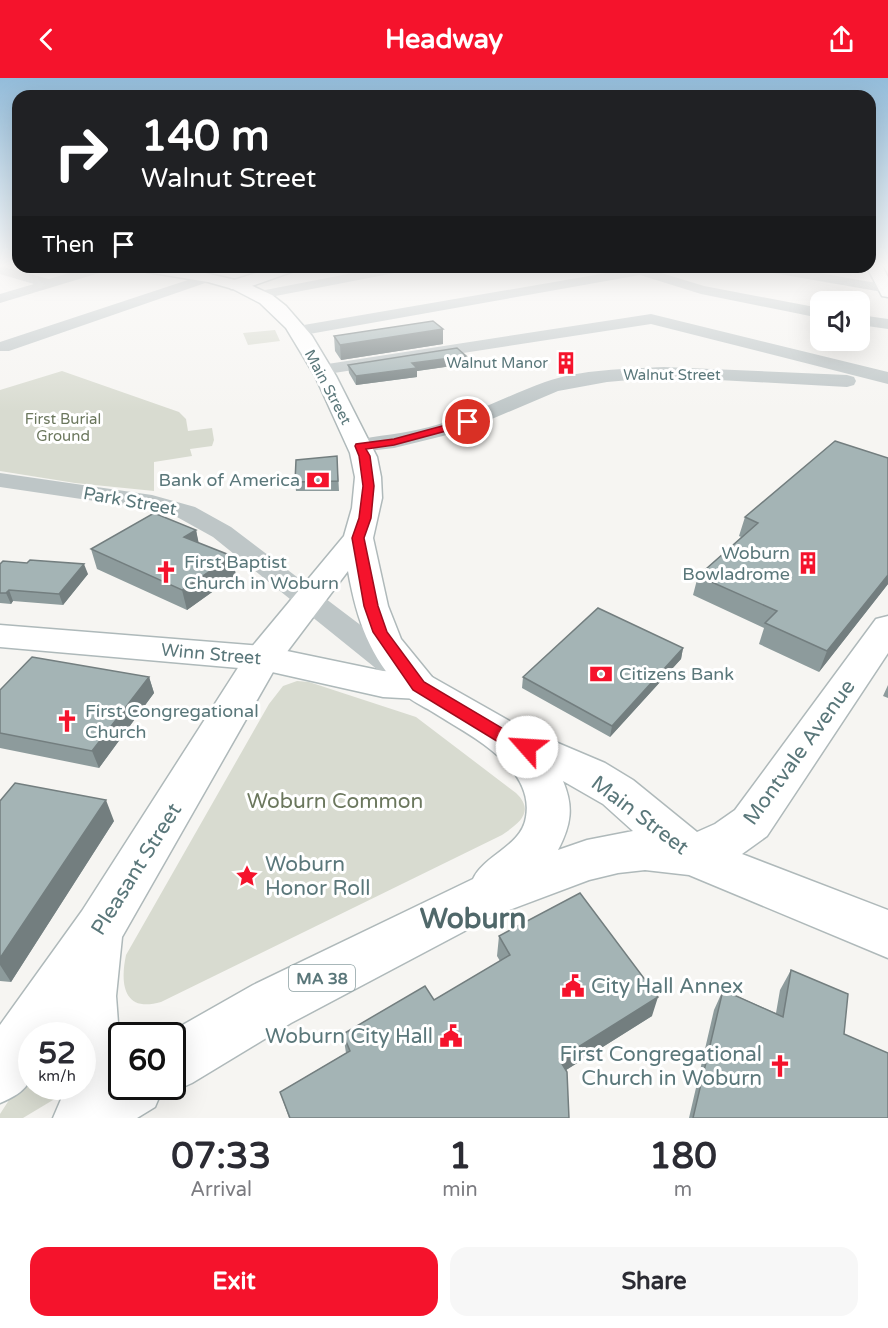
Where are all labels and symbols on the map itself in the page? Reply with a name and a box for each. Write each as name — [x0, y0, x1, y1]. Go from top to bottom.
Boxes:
street label: Main Street — [301, 346, 355, 428]
building icon: Walnut Manor — [553, 350, 579, 376]
place label: Walnut Manor — [447, 354, 548, 372]
street label: Walnut Street — [623, 366, 721, 384]
pin — [442, 396, 493, 447]
park label: First Burial Ground — [25, 410, 101, 445]
bank icon: Bank of America — [305, 467, 331, 493]
place label: Bank of America — [158, 469, 300, 491]
street label: Park Street — [82, 482, 179, 520]
place label: Woburn Bowladrome — [682, 542, 790, 585]
building icon: Woburn Bowladrome — [795, 550, 821, 576]
place label: First Baptist Church in Woburn — [184, 551, 339, 594]
church icon: First Baptist Church in Woburn — [153, 559, 179, 585]
street label: Winn Street — [160, 639, 262, 669]
bank icon: Citizens Bank — [588, 661, 614, 687]
place label: Citizens Bank — [619, 663, 734, 685]
street label: Montvale Avenue — [738, 675, 861, 830]
place label: First Congregational Church — [85, 700, 259, 743]
church icon: First Congregational Church — [54, 708, 80, 734]
position arrow — [495, 715, 559, 779]
street label: Main Street — [586, 771, 693, 860]
park label: Woburn Common — [247, 789, 423, 814]
street label: Pleasant Street — [86, 799, 187, 940]
place label: Woburn Honor Roll — [265, 852, 371, 901]
place icon: Woburn Honor Roll — [234, 863, 260, 889]
district label: Woburn — [420, 902, 526, 936]
road number: MA 38 — [289, 965, 355, 991]
public building icon: City Hall Annex — [560, 973, 586, 999]
place label: City Hall Annex — [591, 974, 743, 999]
speed limit sign: 60 — [108, 1022, 186, 1100]
public building icon: Woburn City Hall — [438, 1023, 464, 1049]
place label: Woburn City Hall — [265, 1024, 433, 1049]
place label: First Congregational Church in Woburn — [559, 1042, 762, 1091]
church icon: First Congregational Church in Woburn — [767, 1053, 793, 1079]

